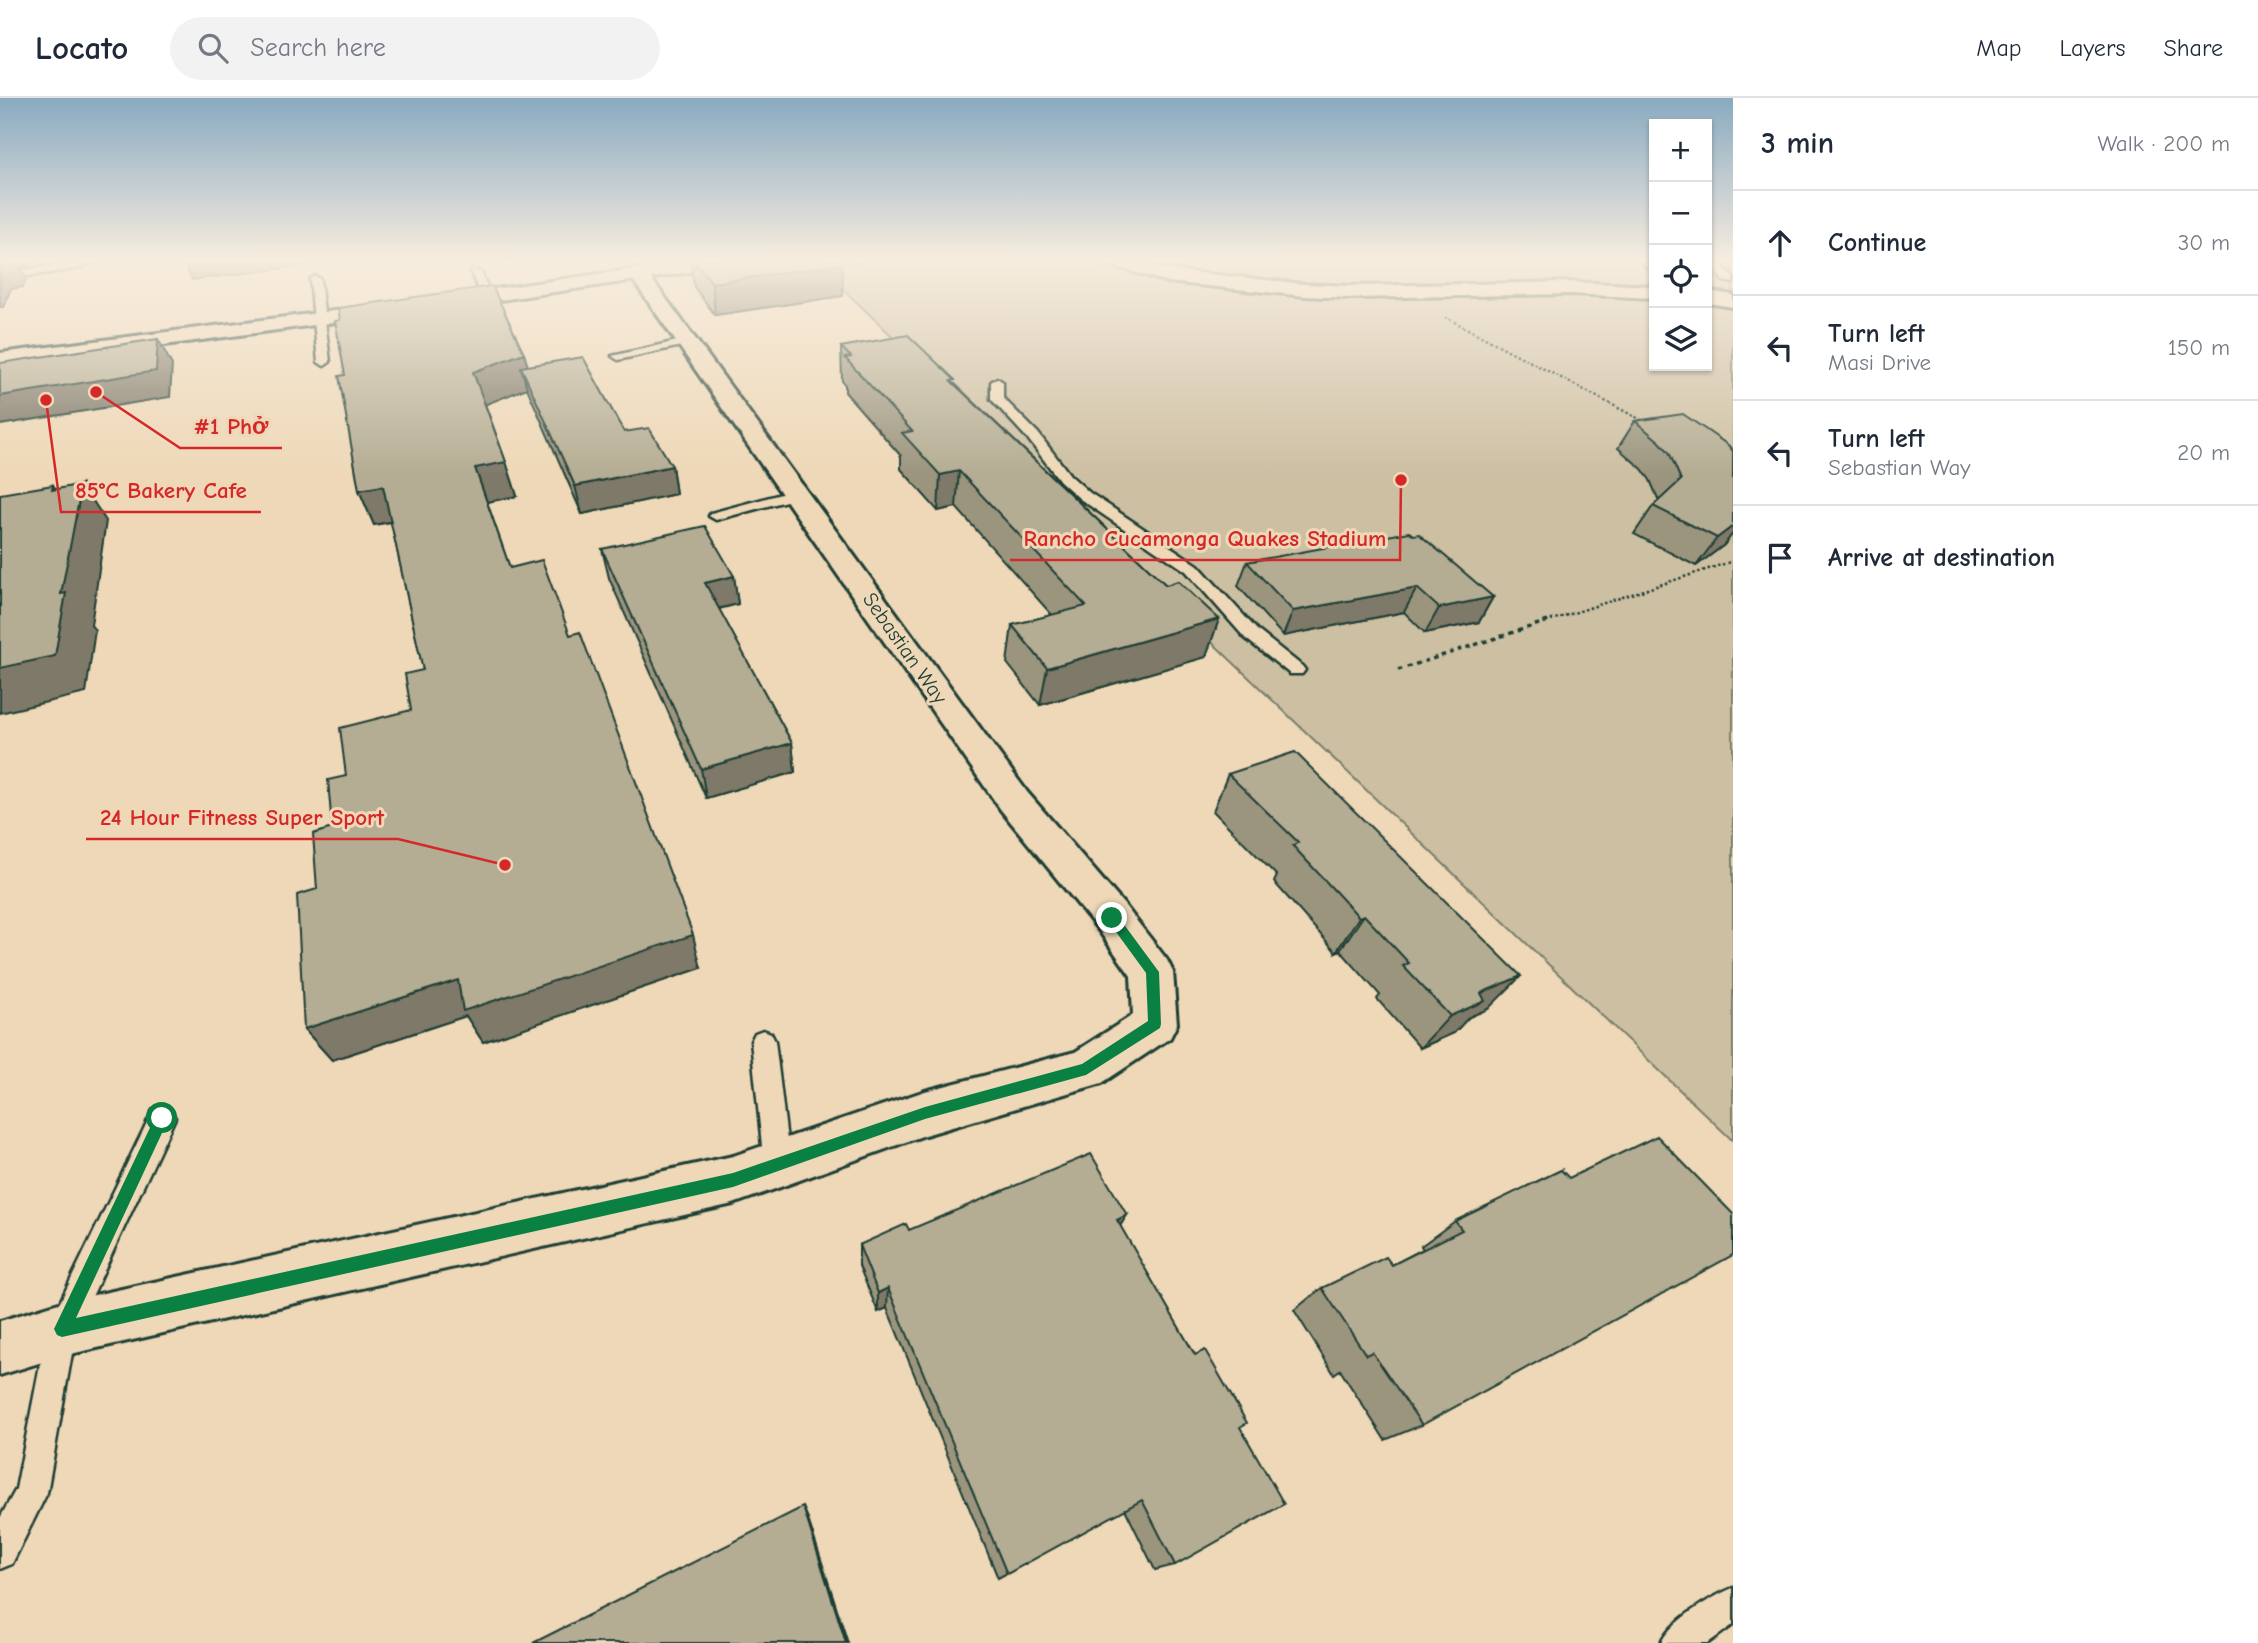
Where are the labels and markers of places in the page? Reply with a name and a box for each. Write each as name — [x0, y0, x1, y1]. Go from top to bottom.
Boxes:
callout: #1 Phở — [180, 404, 282, 448]
callout: 85°C Bakery Cafe — [61, 468, 261, 512]
callout: Rancho Cucamonga Quakes Stadium — [1010, 516, 1400, 560]
callout: 24 Hour Fitness Super Sport — [86, 795, 398, 839]

